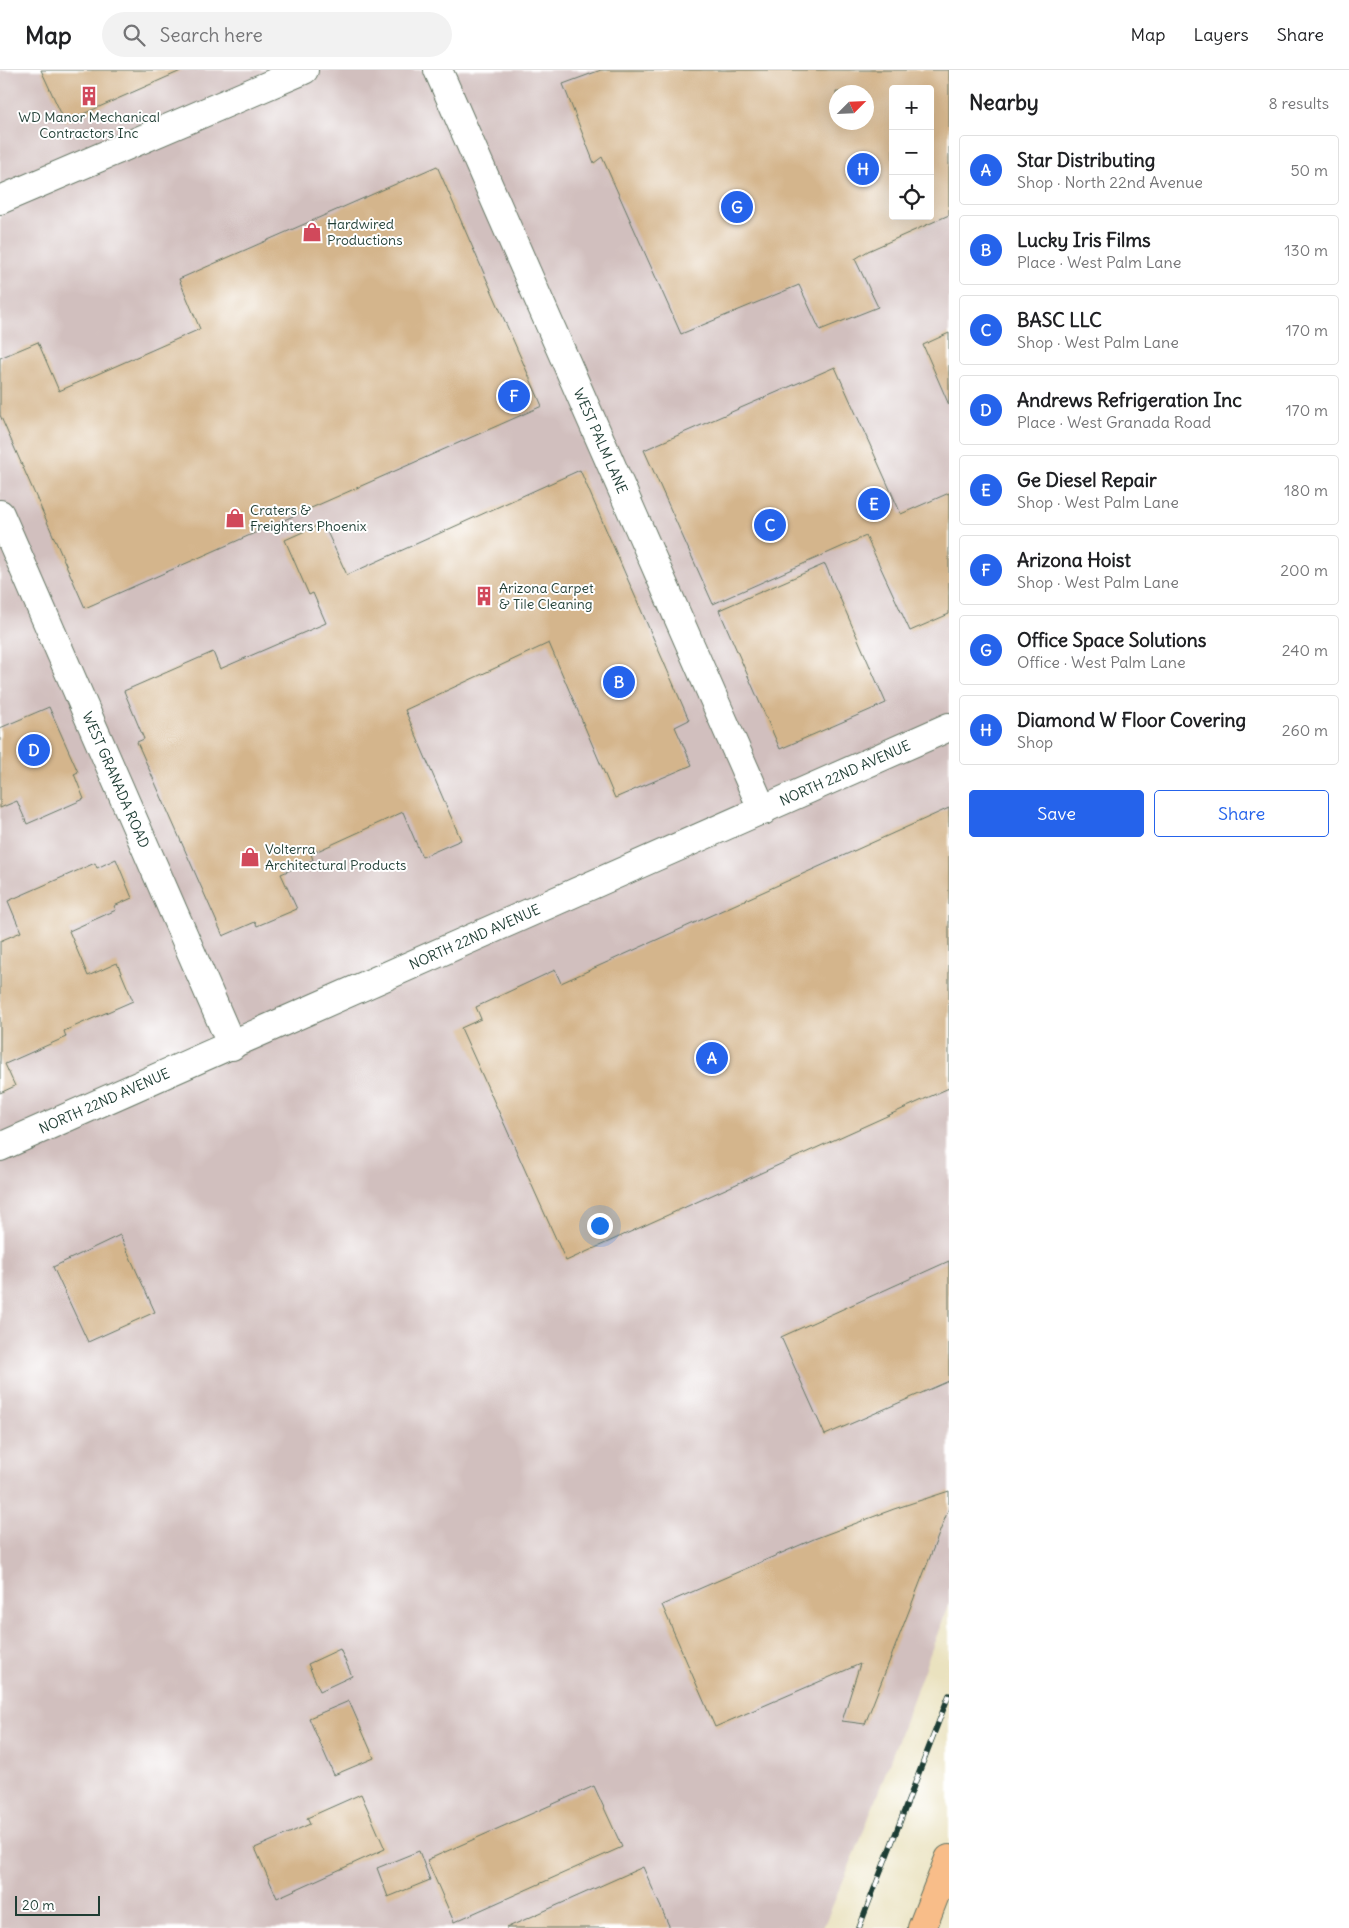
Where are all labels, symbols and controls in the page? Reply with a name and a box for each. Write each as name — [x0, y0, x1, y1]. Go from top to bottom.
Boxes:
search box — [102, 12, 452, 57]
text: Map — [25, 20, 72, 50]
icon: search — [120, 21, 148, 49]
text: Search here — [160, 23, 263, 47]
text: Map — [1130, 23, 1165, 46]
text: Layers — [1193, 23, 1249, 46]
text: Share — [1277, 23, 1324, 46]
building icon: WD Manor Mechanical Contractors Inc — [78, 85, 100, 107]
north arrow — [829, 85, 874, 130]
map controls — [889, 85, 934, 220]
button: + — [889, 85, 934, 130]
text: Nearby — [969, 89, 1039, 116]
text: 8 results — [1268, 93, 1329, 113]
place label: WD Manor Mechanical Contractors Inc — [18, 108, 160, 142]
button: − — [889, 130, 934, 175]
text: Star Distributing — [1017, 148, 1155, 172]
pin: H — [847, 150, 879, 188]
text: A — [981, 160, 991, 180]
text: 50 m — [1290, 160, 1328, 180]
text: Shop · North 22nd Avenue — [1017, 172, 1203, 192]
button: locate — [889, 175, 934, 220]
pin: G — [721, 188, 753, 226]
place label: Hardwired Productions — [327, 215, 403, 249]
shop icon: Hardwired Productions — [301, 221, 323, 243]
text: Lucky Iris Films — [1017, 228, 1151, 252]
text: B — [981, 240, 991, 260]
text: 130 m — [1284, 240, 1328, 260]
text: Place · West Palm Lane — [1017, 252, 1181, 272]
text: BASC LLC — [1017, 308, 1102, 332]
text: C — [981, 320, 991, 340]
text: 170 m — [1285, 320, 1328, 340]
text: Shop · West Palm Lane — [1017, 332, 1179, 352]
pin: F — [498, 377, 530, 415]
street label: WEST PALM LANE — [570, 385, 632, 496]
text: Andrews Refrigeration Inc — [1017, 388, 1242, 412]
text: D — [980, 400, 992, 420]
text: 170 m — [1285, 400, 1328, 420]
text: Place · West Granada Road — [1017, 412, 1211, 432]
text: Ge Diesel Repair — [1017, 468, 1157, 492]
text: E — [981, 480, 991, 500]
text: 180 m — [1284, 480, 1328, 500]
pin: E — [858, 485, 890, 523]
text: Shop · West Palm Lane — [1017, 492, 1179, 512]
place label: Craters & Freighters Phoenix — [250, 501, 367, 535]
pin: C — [754, 506, 786, 544]
shop icon: Craters & Freighters Phoenix — [224, 507, 246, 529]
text: Arizona Hoist — [1017, 548, 1131, 572]
text: F — [981, 560, 991, 580]
text: 200 m — [1280, 560, 1328, 580]
text: Shop · West Palm Lane — [1017, 572, 1179, 592]
place label: Arizona Carpet & Tile Cleaning — [499, 579, 594, 613]
building icon: Arizona Carpet & Tile Cleaning — [473, 585, 495, 607]
text: Office Space Solutions — [1017, 628, 1206, 652]
text: G — [980, 640, 992, 660]
text: 240 m — [1282, 640, 1328, 660]
text: Office · West Palm Lane — [1017, 652, 1186, 672]
pin: B — [603, 663, 635, 701]
text: Diamond W Floor Covering — [1017, 708, 1246, 732]
street label: WEST GRANADA ROAD — [78, 709, 154, 851]
text: H — [980, 720, 992, 740]
text: 260 m — [1282, 720, 1328, 740]
pin: D — [18, 731, 50, 769]
text: Shop — [1017, 732, 1053, 752]
street label: NORTH 22ND AVENUE — [777, 736, 913, 810]
button: Save — [969, 790, 1144, 837]
button: Share — [1154, 790, 1329, 837]
place label: Volterra Architectural Products — [265, 840, 406, 874]
shop icon: Volterra Architectural Products — [239, 846, 261, 868]
street label: NORTH 22ND AVENUE — [406, 900, 543, 974]
pin: A — [696, 1039, 728, 1077]
street label: NORTH 22ND AVENUE — [36, 1064, 172, 1138]
your location — [587, 1213, 613, 1239]
scale bar — [15, 1893, 100, 1916]
text: 20 m — [22, 1896, 55, 1914]

